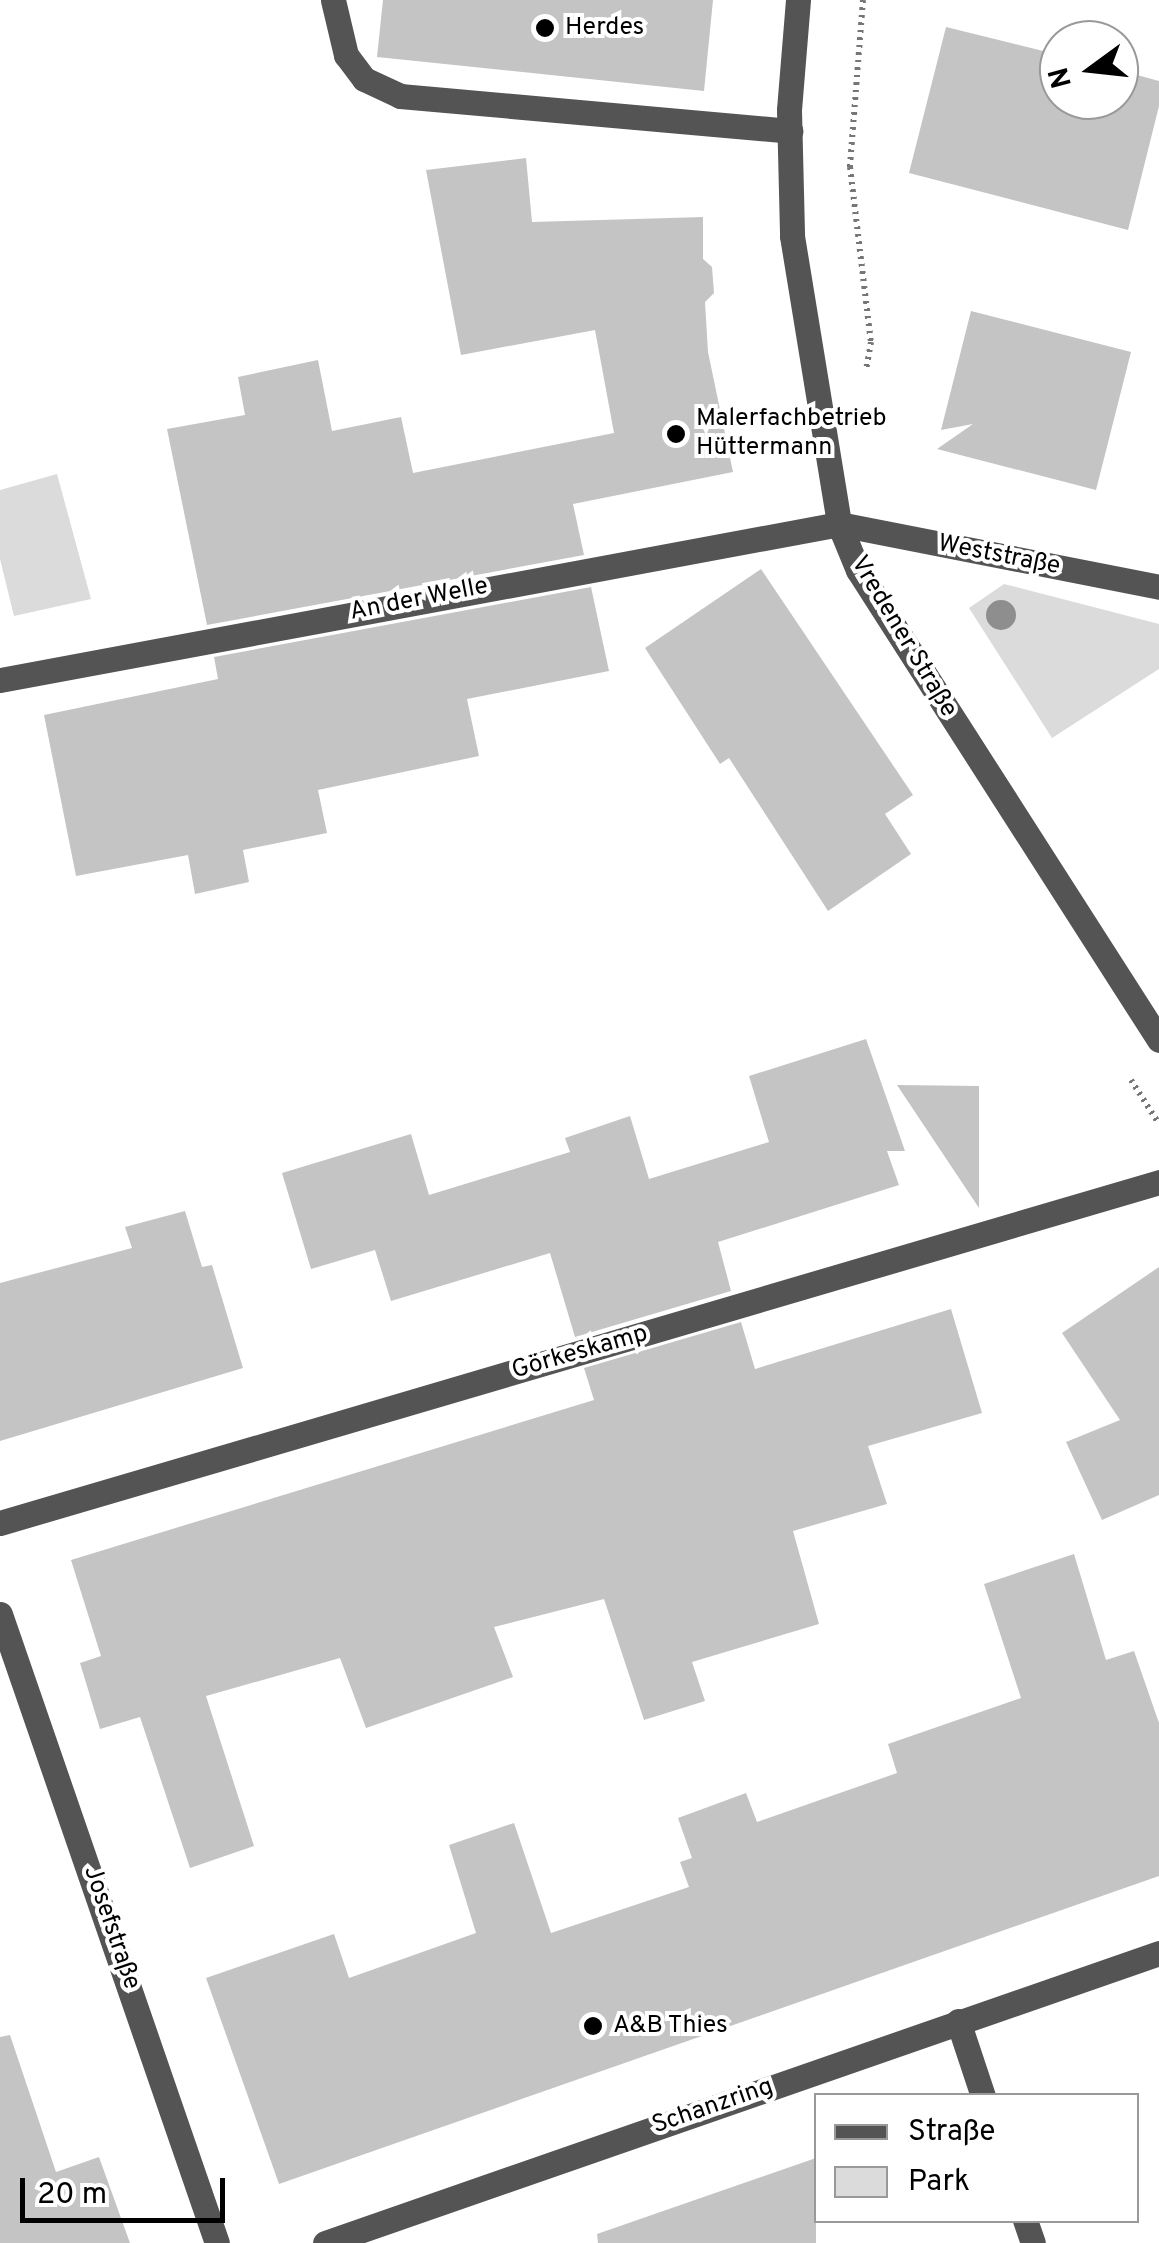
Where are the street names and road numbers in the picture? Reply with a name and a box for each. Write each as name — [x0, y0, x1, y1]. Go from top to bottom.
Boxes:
street label: Weststraße — [935, 529, 1063, 583]
street label: Vredener Straße — [843, 551, 963, 723]
street label: An der Welle — [347, 572, 491, 628]
street label: Görkeskamp — [508, 1319, 652, 1387]
street label: Josefstraße — [76, 1862, 146, 1994]
street label: Schanzring — [649, 2072, 777, 2142]

